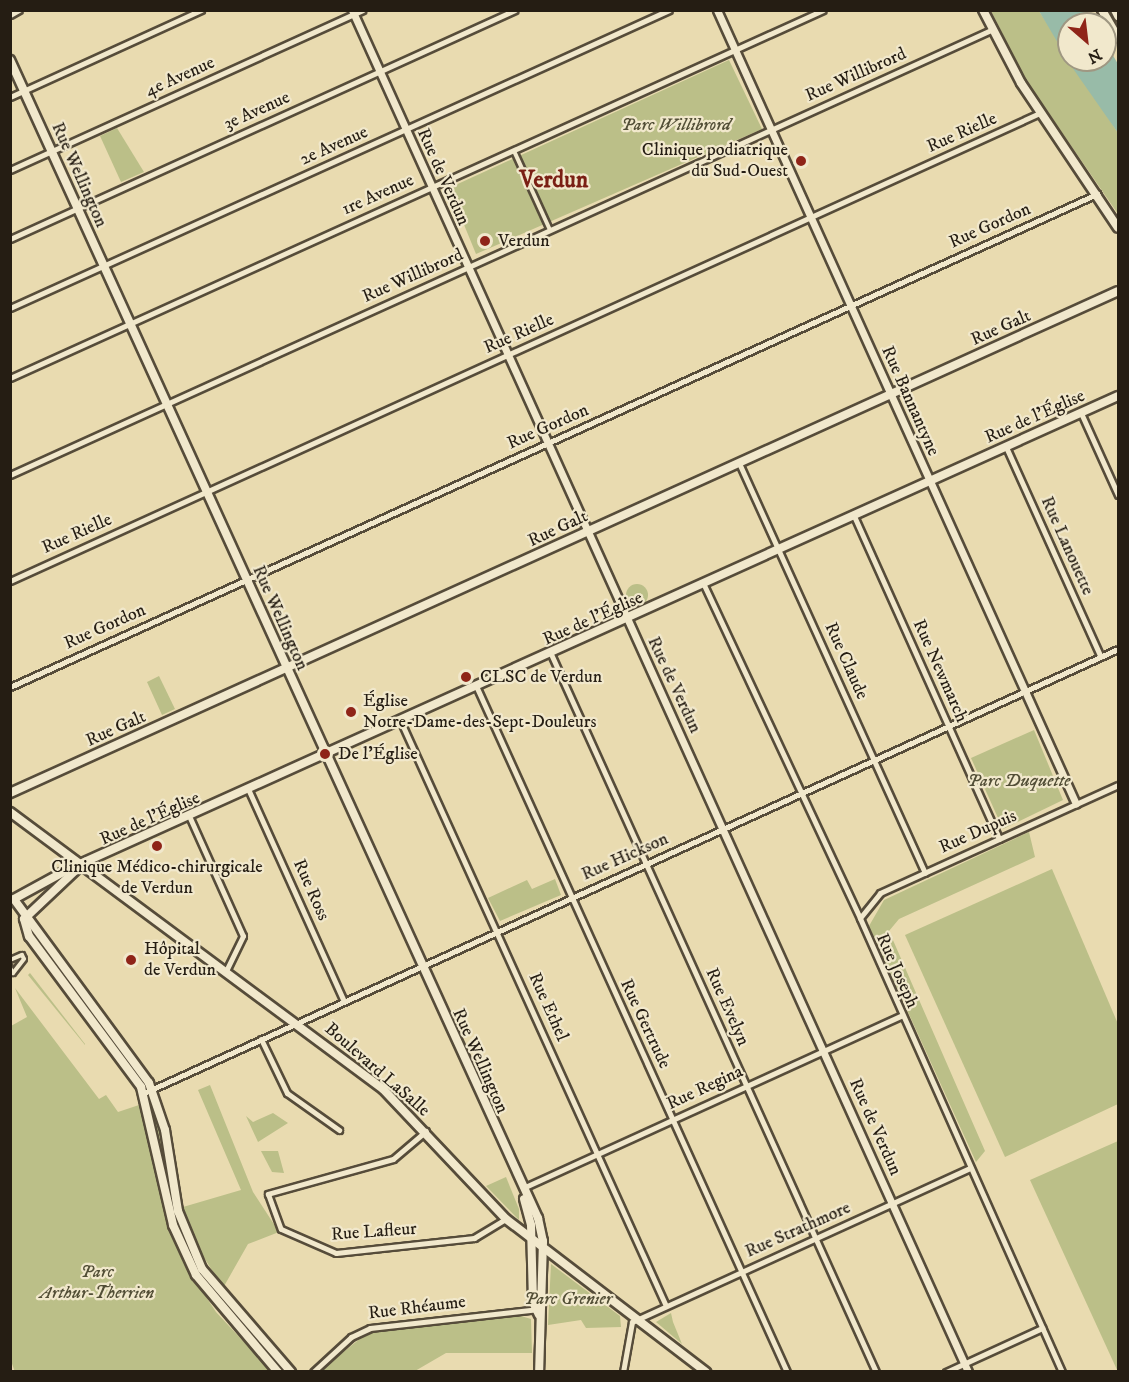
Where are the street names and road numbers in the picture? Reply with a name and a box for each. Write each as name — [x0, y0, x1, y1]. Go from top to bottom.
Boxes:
street label: Rue Willibrord — [802, 43, 910, 107]
street label: 4e Avenue — [142, 52, 218, 102]
street label: 3e Avenue — [221, 87, 293, 135]
street label: Rue Rielle — [924, 108, 1000, 158]
street label: Rue Wellington — [46, 119, 112, 231]
street label: 2e Avenue — [297, 121, 371, 171]
street label: Rue de Verdun — [412, 125, 474, 229]
street label: 1re Avenue — [339, 170, 417, 220]
street label: Rue Gordon — [946, 198, 1034, 254]
street label: Rue Willibrord — [359, 244, 467, 308]
street label: Rue Galt — [968, 305, 1034, 351]
street label: Rue Rielle — [481, 309, 557, 359]
street label: Rue Bannantyne — [876, 343, 944, 459]
street label: Rue de l'Église — [982, 385, 1088, 449]
street label: Rue Gordon — [504, 399, 592, 455]
street label: Rue Lanouette — [1036, 493, 1098, 599]
street label: Rue Galt — [525, 506, 591, 552]
street label: Rue Rielle — [39, 509, 115, 559]
street label: Rue Wellington — [247, 562, 313, 674]
street label: Rue de l'Église — [540, 587, 646, 651]
street label: Rue Gordon — [61, 599, 149, 655]
street label: Rue Newmarch — [908, 616, 972, 726]
street label: Rue Claude — [819, 619, 873, 703]
street label: Rue de Verdun — [642, 633, 706, 737]
street label: Rue Galt — [83, 706, 149, 752]
street label: Rue de l'Église — [97, 787, 203, 851]
street label: Rue Dupuis — [936, 805, 1020, 859]
street label: Rue Hickson — [578, 828, 672, 886]
street label: Rue Ross — [288, 856, 334, 924]
street label: Rue Joseph — [871, 930, 923, 1012]
street label: Rue Evelyn — [700, 965, 754, 1049]
street label: Rue Ethel — [523, 969, 573, 1045]
street label: Rue Gertrude — [615, 976, 675, 1072]
street label: Rue Wellington — [447, 1005, 513, 1117]
street label: Boulevard LaSalle — [320, 1018, 434, 1122]
street label: Rue Regina — [663, 1061, 747, 1115]
street label: Rue de Verdun — [844, 1075, 906, 1179]
street label: Rue Strathmore — [742, 1197, 854, 1263]
street label: Rue Lafleur — [331, 1218, 417, 1246]
street label: Rue Rhéaume — [367, 1291, 467, 1325]

